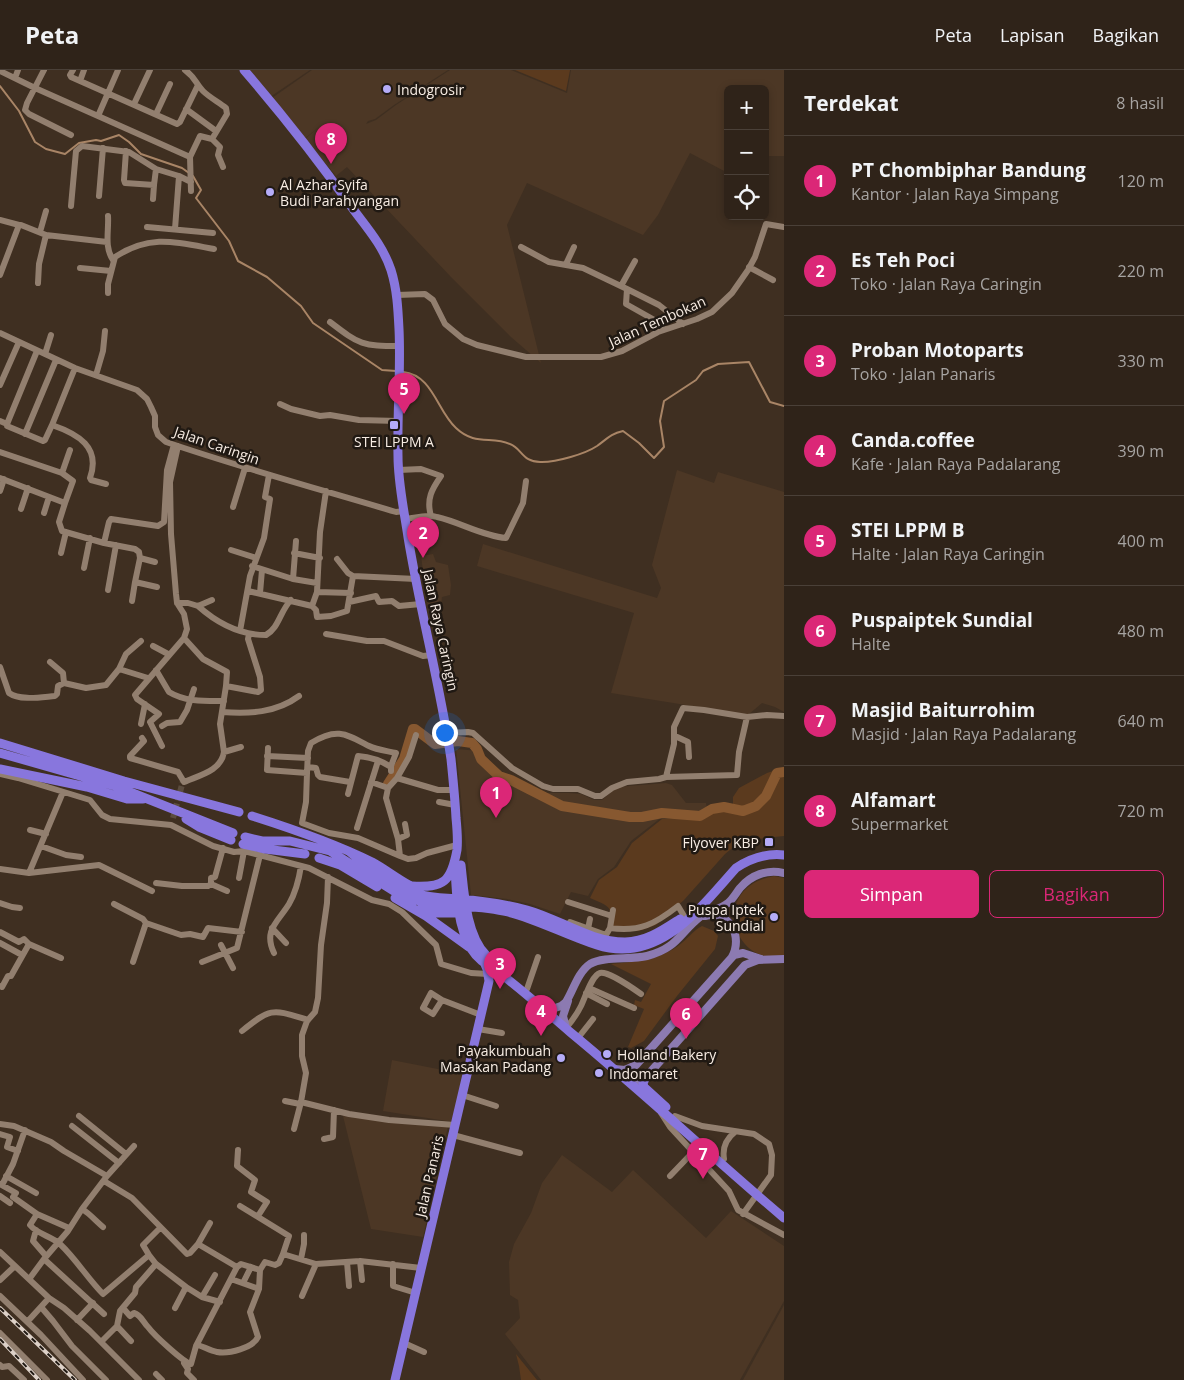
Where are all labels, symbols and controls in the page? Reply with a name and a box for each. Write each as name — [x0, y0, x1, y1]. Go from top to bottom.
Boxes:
text: Peta — [25, 18, 79, 51]
text: Peta — [935, 23, 972, 47]
text: Lapisan — [1000, 23, 1065, 47]
text: Bagikan — [1093, 23, 1159, 47]
place label: Indogrosir — [397, 80, 464, 99]
marker: Indogrosir — [381, 83, 393, 95]
map controls — [724, 85, 769, 220]
button: + — [724, 85, 769, 130]
text: Terdekat — [804, 89, 899, 117]
text: 8 hasil — [1116, 92, 1164, 114]
pin: 8 — [315, 123, 347, 164]
button: − — [724, 130, 769, 175]
text: PT Chombiphar Bandung — [851, 157, 1086, 183]
text: 1 — [815, 170, 825, 192]
text: 120 m — [1118, 170, 1164, 192]
place label: Al Azhar Syifa Budi Parahyangan — [280, 175, 399, 210]
button: locate — [724, 175, 769, 220]
text: Kantor · Jalan Raya Simpang — [851, 183, 1059, 205]
marker: Al Azhar Syifa Budi Parahyangan — [264, 186, 276, 198]
text: Es Teh Poci — [851, 247, 955, 273]
text: 2 — [815, 260, 825, 282]
text: 220 m — [1118, 260, 1164, 282]
text: Toko · Jalan Raya Caringin — [851, 273, 1042, 295]
street label: Jalan Tembokan — [604, 291, 709, 352]
text: Proban Motoparts — [851, 337, 1024, 363]
text: 3 — [815, 350, 825, 372]
text: 330 m — [1118, 350, 1164, 372]
text: Toko · Jalan Panaris — [851, 363, 996, 385]
pin: 5 — [388, 373, 420, 414]
marker: STEI LPPM A — [388, 419, 400, 431]
street label: Jalan Caringin — [170, 421, 262, 469]
text: Canda.coffee — [851, 427, 975, 453]
place label: STEI LPPM A — [354, 432, 434, 451]
text: 4 — [815, 440, 825, 462]
text: 390 m — [1118, 440, 1164, 462]
text: Kafe · Jalan Raya Padalarang — [851, 453, 1061, 475]
pin: 2 — [407, 517, 439, 558]
text: STEI LPPM B — [851, 517, 965, 543]
text: 5 — [815, 530, 825, 552]
text: 400 m — [1118, 530, 1164, 552]
text: Halte · Jalan Raya Caringin — [851, 543, 1045, 565]
street label: Jalan Raya Caringin — [418, 565, 463, 693]
text: Puspaiptek Sundial — [851, 607, 1033, 633]
text: 6 — [815, 620, 825, 642]
text: 480 m — [1118, 620, 1164, 642]
text: Halte — [851, 633, 890, 655]
text: Masjid Baiturrohim — [851, 697, 1035, 723]
text: 7 — [815, 710, 825, 732]
text: 640 m — [1118, 710, 1164, 732]
your location — [432, 720, 458, 746]
text: Masjid · Jalan Raya Padalarang — [851, 723, 1076, 745]
pin: 1 — [480, 777, 512, 818]
text: Alfamart — [851, 787, 936, 813]
text: 8 — [815, 800, 825, 822]
text: 720 m — [1118, 800, 1164, 822]
text: Supermarket — [851, 813, 948, 835]
place label: Flyover KBP — [683, 833, 759, 852]
marker: Flyover KBP — [763, 836, 775, 848]
button: Simpan — [804, 870, 979, 918]
button: Bagikan — [989, 870, 1164, 918]
place label: Puspa Iptek Sundial — [688, 900, 765, 935]
marker: Puspa Iptek Sundial — [768, 911, 780, 923]
pin: 3 — [484, 948, 516, 989]
pin: 4 — [525, 995, 557, 1036]
pin: 6 — [670, 998, 702, 1039]
place label: Payakumbuah Masakan Padang — [440, 1041, 551, 1076]
place label: Holland Bakery — [617, 1045, 717, 1064]
marker: Holland Bakery — [601, 1048, 613, 1060]
marker: Payakumbuah Masakan Padang — [555, 1052, 567, 1064]
place label: Indomaret — [609, 1064, 678, 1083]
marker: Indomaret — [593, 1067, 605, 1079]
street label: Jalan Panaris — [410, 1133, 448, 1221]
pin: 7 — [687, 1138, 719, 1179]

